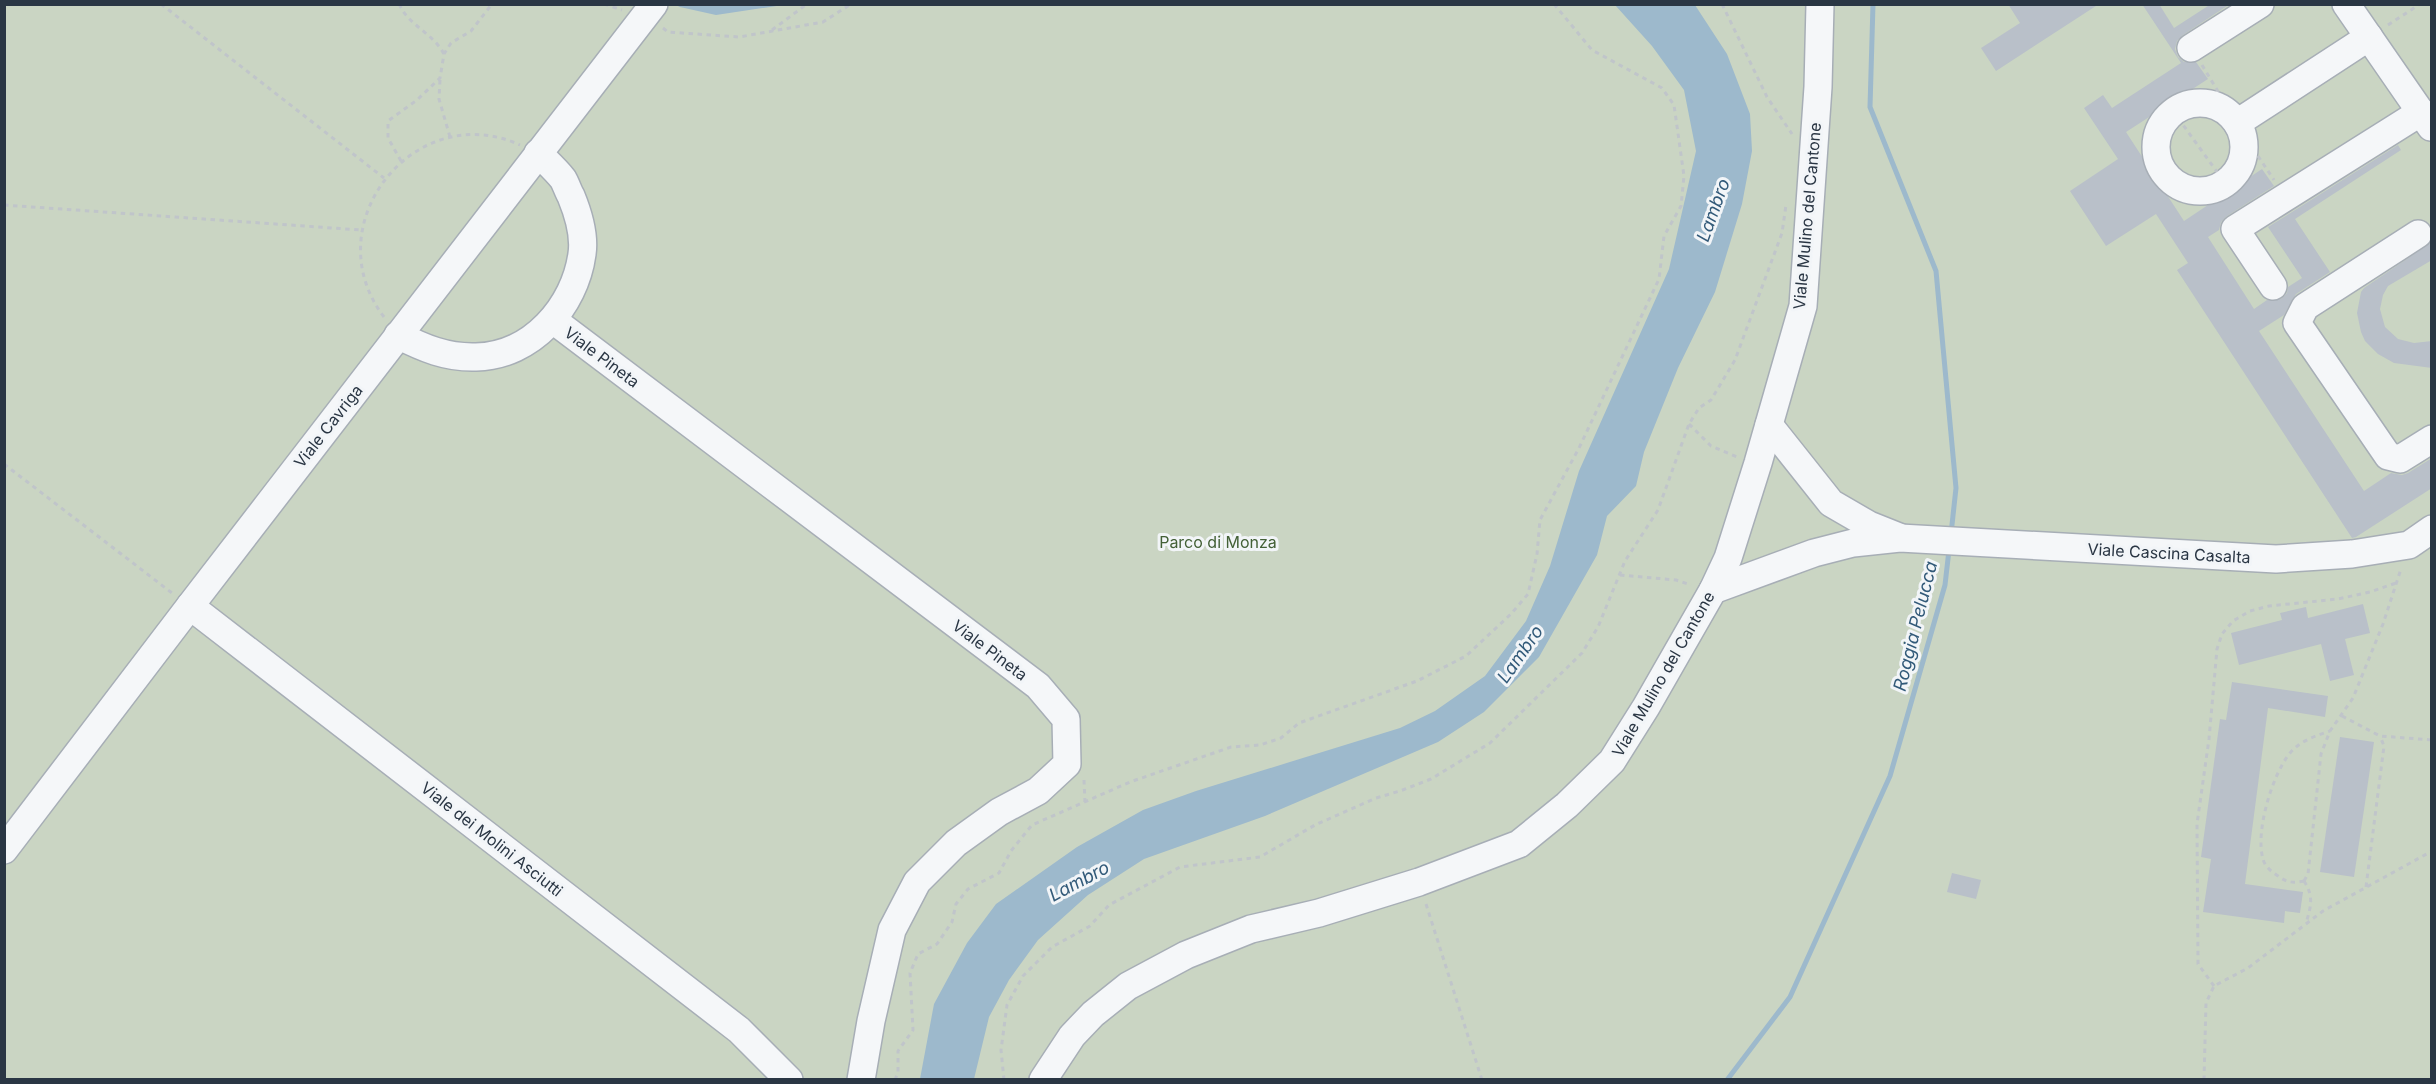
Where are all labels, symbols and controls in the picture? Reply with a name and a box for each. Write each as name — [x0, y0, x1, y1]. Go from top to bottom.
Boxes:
street label: Viale Mulino del Cantone — [1789, 122, 1825, 310]
water label: Lambro — [1692, 176, 1734, 244]
street label: Viale Pineta — [561, 322, 643, 392]
street label: Viale Cavriga — [289, 380, 367, 472]
park label: Parco di Monza — [1159, 532, 1277, 552]
street label: Viale Cascina Casalta — [2087, 539, 2251, 567]
water label: Roggia Pelucca — [1889, 559, 1941, 693]
street label: Viale Mulino del Cantone — [1607, 588, 1719, 760]
street label: Viale Pineta — [949, 615, 1031, 685]
water label: Lambro — [1493, 621, 1547, 687]
street label: Viale dei Molini Asciutti — [417, 777, 567, 901]
water label: Lambro — [1045, 856, 1113, 906]

